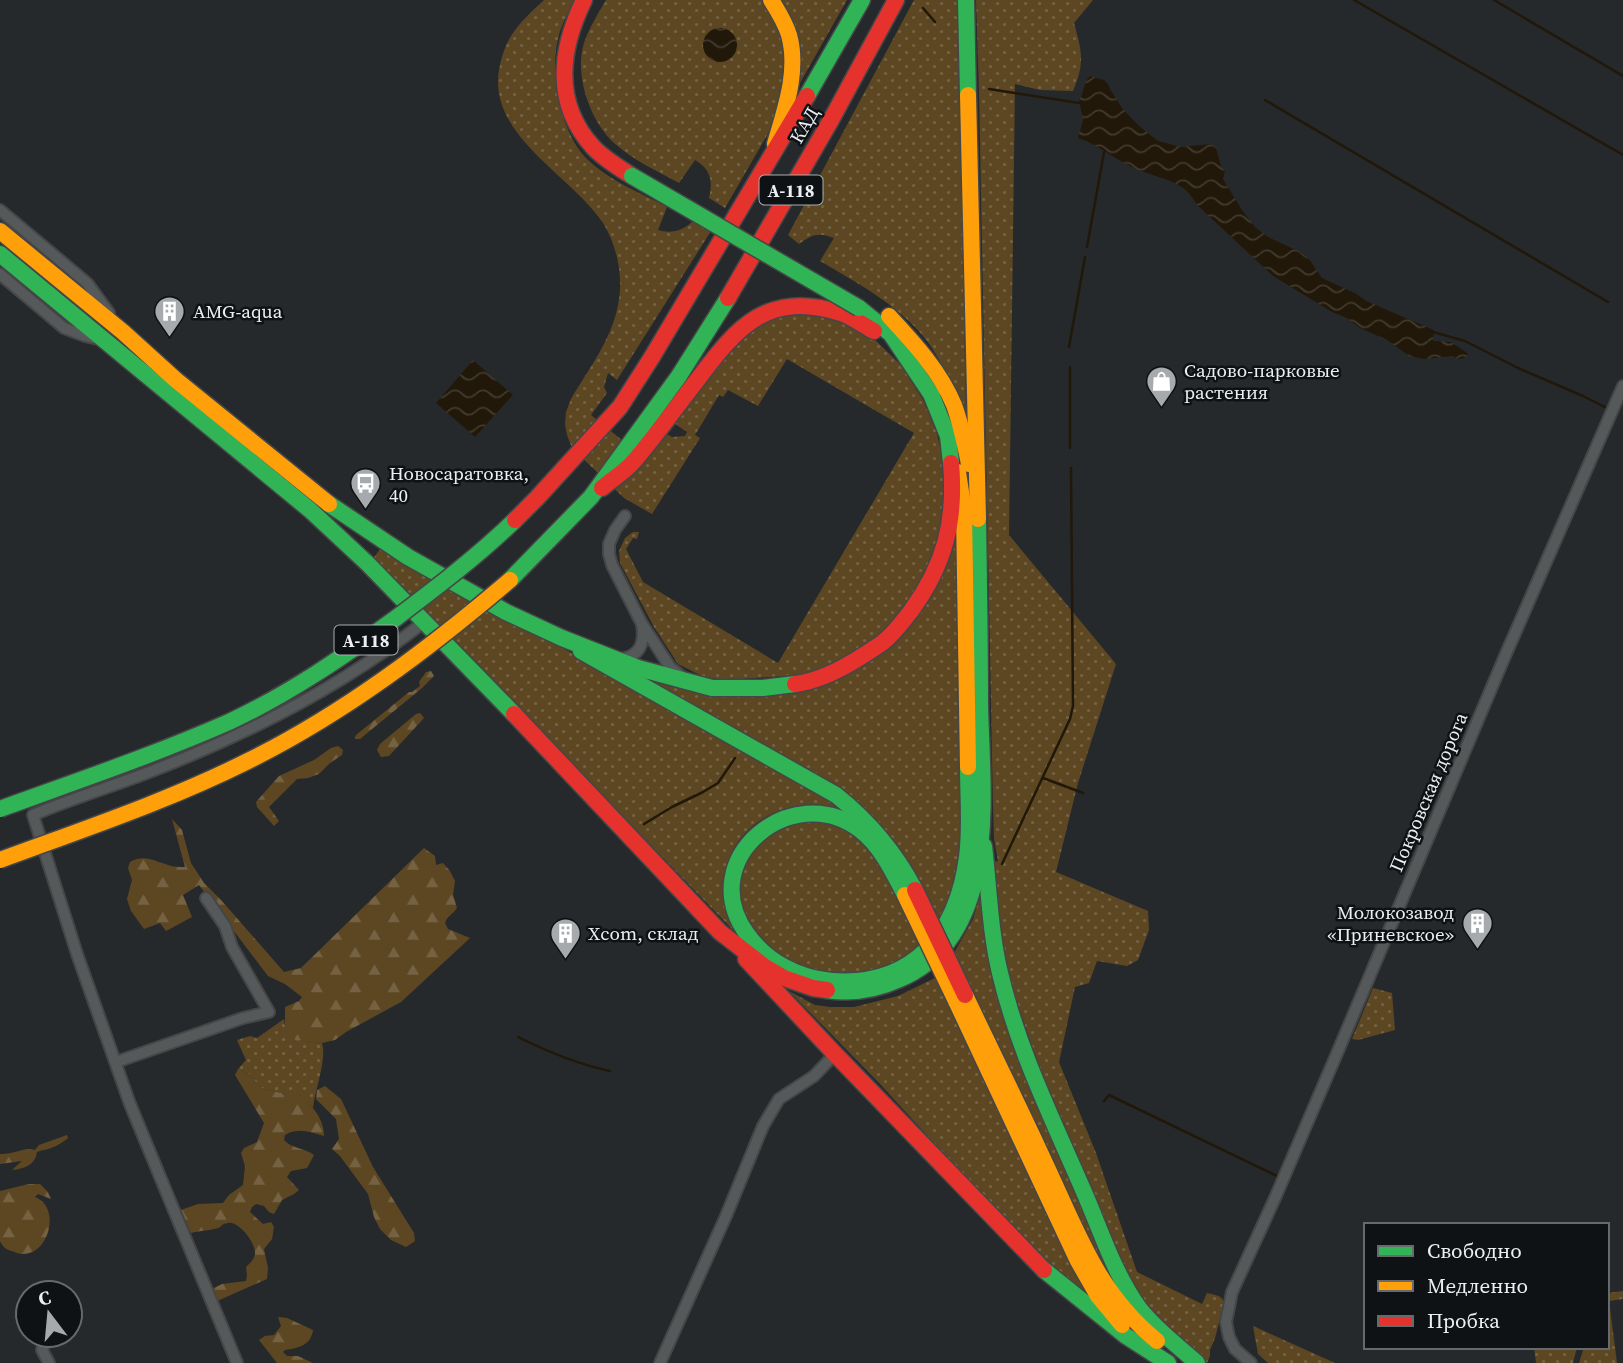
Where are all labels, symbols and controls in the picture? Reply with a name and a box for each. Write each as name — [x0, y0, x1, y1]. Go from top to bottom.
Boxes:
street label: КАД — [783, 102, 825, 148]
road number: А-118 — [760, 176, 822, 204]
building icon: AMG-aqua — [153, 294, 187, 338]
place label: AMG-aqua — [193, 298, 283, 324]
place label: Садово-парковые растения — [1184, 357, 1340, 405]
shop icon: Садово-парковые растения — [1144, 364, 1178, 408]
place label: Новосаратовка, 40 — [389, 460, 529, 508]
bus stop icon: Новосаратовка, 40 — [349, 467, 383, 511]
road number: А-118 — [334, 626, 398, 654]
street label: Покровская дорога — [1383, 708, 1473, 876]
place label: Молокозавод «Приневское» — [1327, 899, 1454, 947]
building icon: Молокозавод «Приневское» — [1460, 906, 1494, 950]
building icon: Xсom, склад — [548, 916, 582, 960]
place label: Xсom, склад — [588, 920, 699, 946]
legend — [1364, 1223, 1609, 1349]
text: Свободно — [1427, 1236, 1522, 1265]
text: Медленно — [1427, 1271, 1528, 1300]
north arrow — [14, 1279, 84, 1349]
text: С — [35, 1283, 54, 1312]
text: Пробка — [1427, 1306, 1500, 1335]

